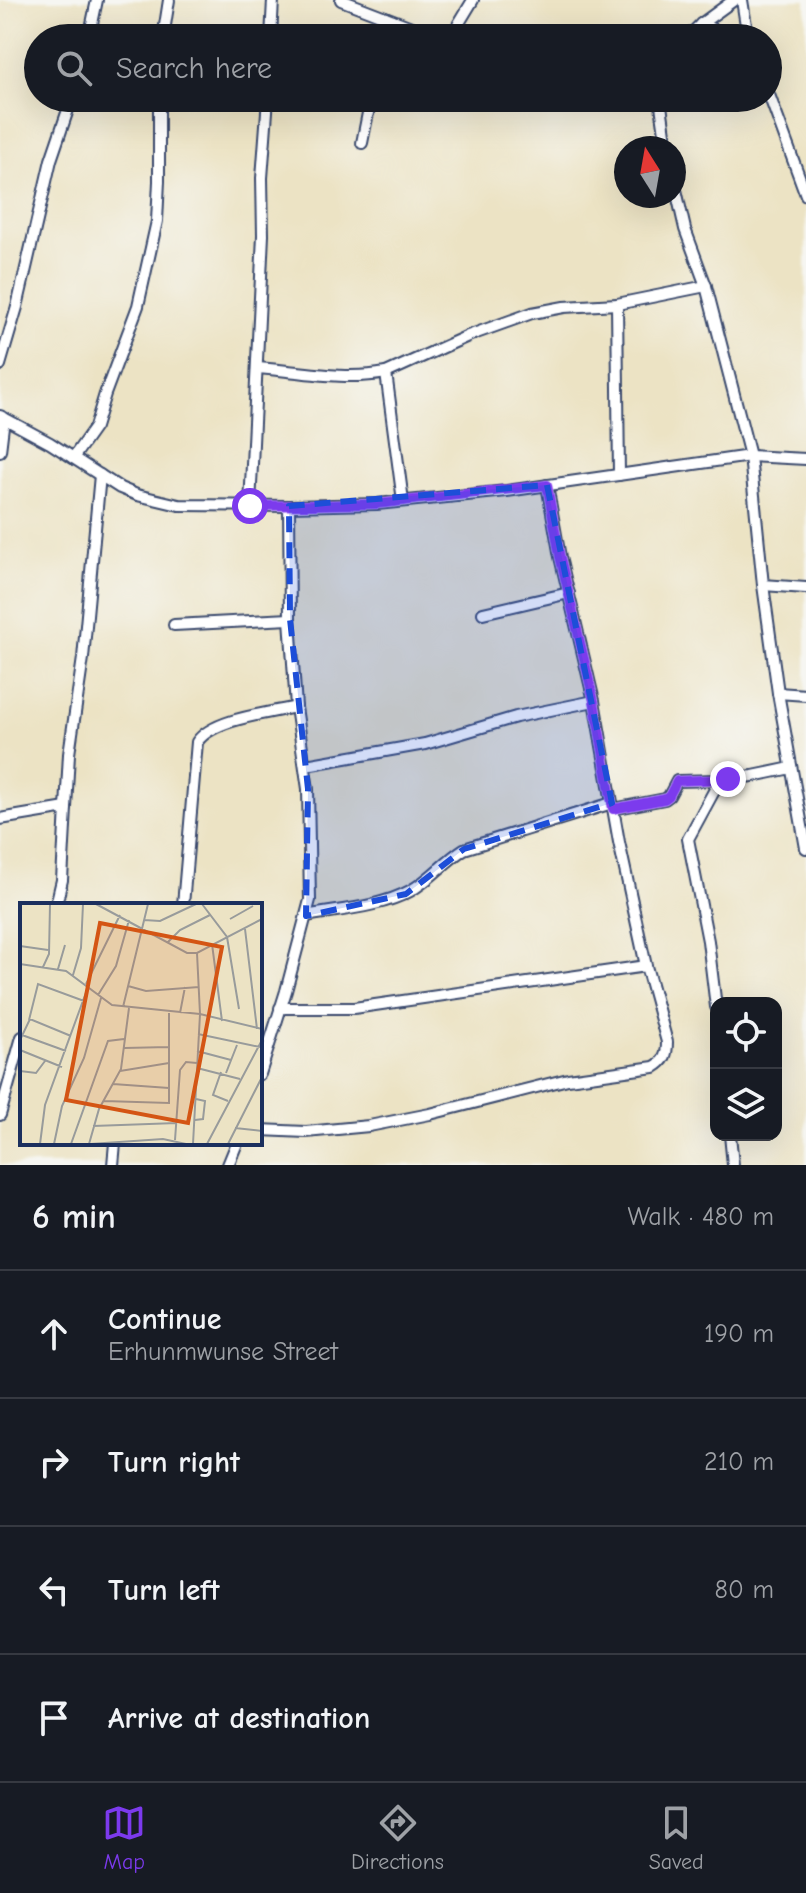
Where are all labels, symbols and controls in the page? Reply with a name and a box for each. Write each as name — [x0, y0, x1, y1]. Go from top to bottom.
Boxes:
search box — [24, 24, 782, 112]
icon: search — [52, 46, 96, 90]
text: Search here — [116, 51, 272, 86]
north arrow — [614, 136, 686, 208]
route start — [232, 488, 268, 524]
route end — [710, 761, 746, 797]
inset map — [20, 903, 262, 1145]
map controls — [710, 997, 782, 1141]
button: locate — [710, 997, 782, 1069]
button: layers — [710, 1069, 782, 1141]
text: 6 min — [32, 1197, 116, 1237]
text: Walk · 480 m — [628, 1202, 774, 1232]
text: Continue — [108, 1302, 222, 1337]
icon: ahead — [32, 1312, 76, 1356]
text: 190 m — [704, 1319, 774, 1349]
text: Erhunmwunse Street — [108, 1337, 338, 1367]
icon: right — [32, 1440, 76, 1484]
text: Turn right — [108, 1445, 240, 1480]
text: 210 m — [704, 1447, 774, 1477]
icon: left — [32, 1568, 76, 1612]
text: Turn left — [108, 1573, 220, 1608]
text: 80 m — [715, 1575, 774, 1605]
icon: arrive — [32, 1696, 76, 1740]
text: Arrive at destination — [108, 1701, 370, 1736]
tab: Map — [102, 1801, 146, 1875]
tab: Directions — [351, 1801, 444, 1875]
tab: Saved — [649, 1801, 704, 1875]

